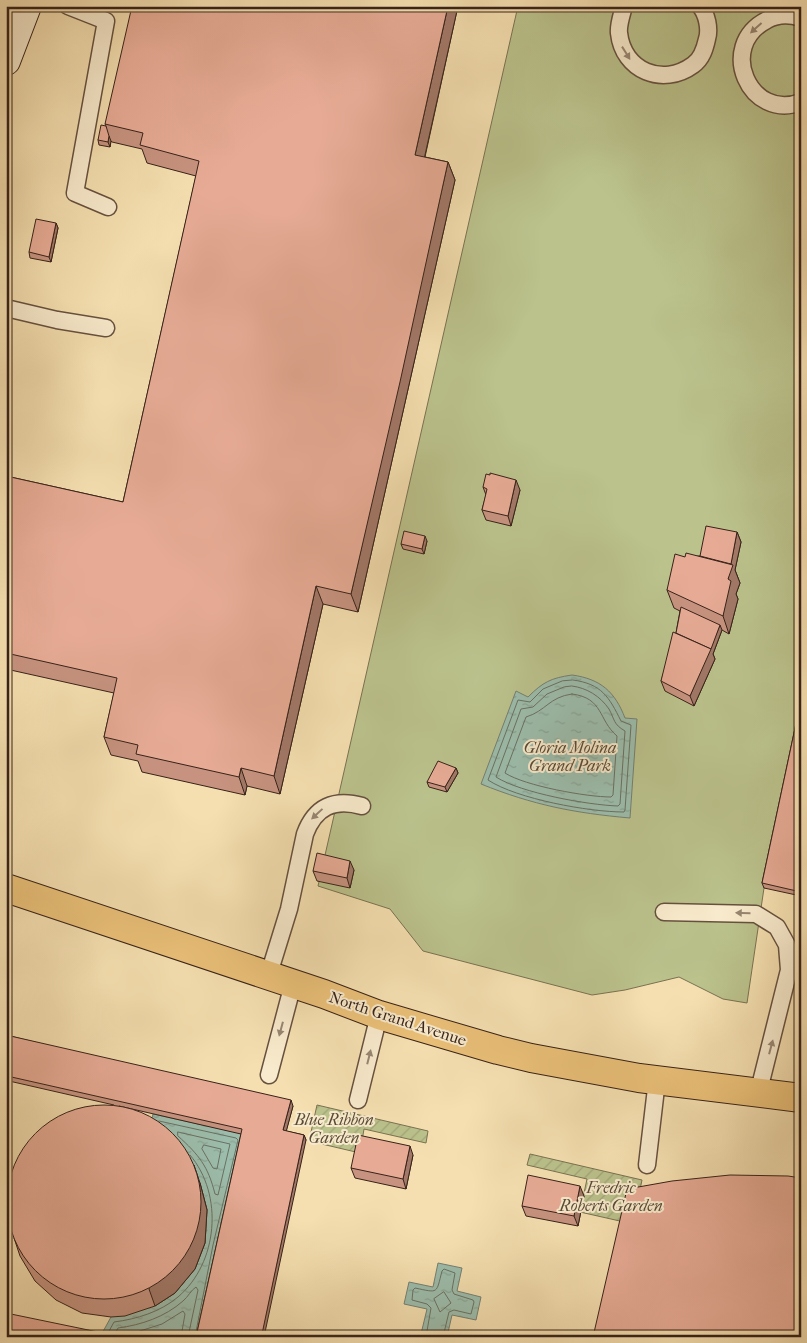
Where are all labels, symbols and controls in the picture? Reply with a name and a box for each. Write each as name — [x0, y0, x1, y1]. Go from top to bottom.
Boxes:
one-way arrow — [750, 22, 763, 33]
one-way arrow — [622, 46, 631, 59]
park label: Gloria Molina Grand Park — [524, 738, 616, 775]
one-way arrow — [311, 809, 323, 820]
one-way arrow — [735, 909, 751, 917]
street label: North Grand Avenue — [327, 987, 469, 1050]
one-way arrow — [277, 1022, 285, 1037]
one-way arrow — [767, 1039, 775, 1054]
one-way arrow — [365, 1050, 373, 1065]
park label: Blue Ribbon Garden — [293, 1110, 374, 1147]
park label: Fredric Roberts Garden — [558, 1178, 663, 1215]

